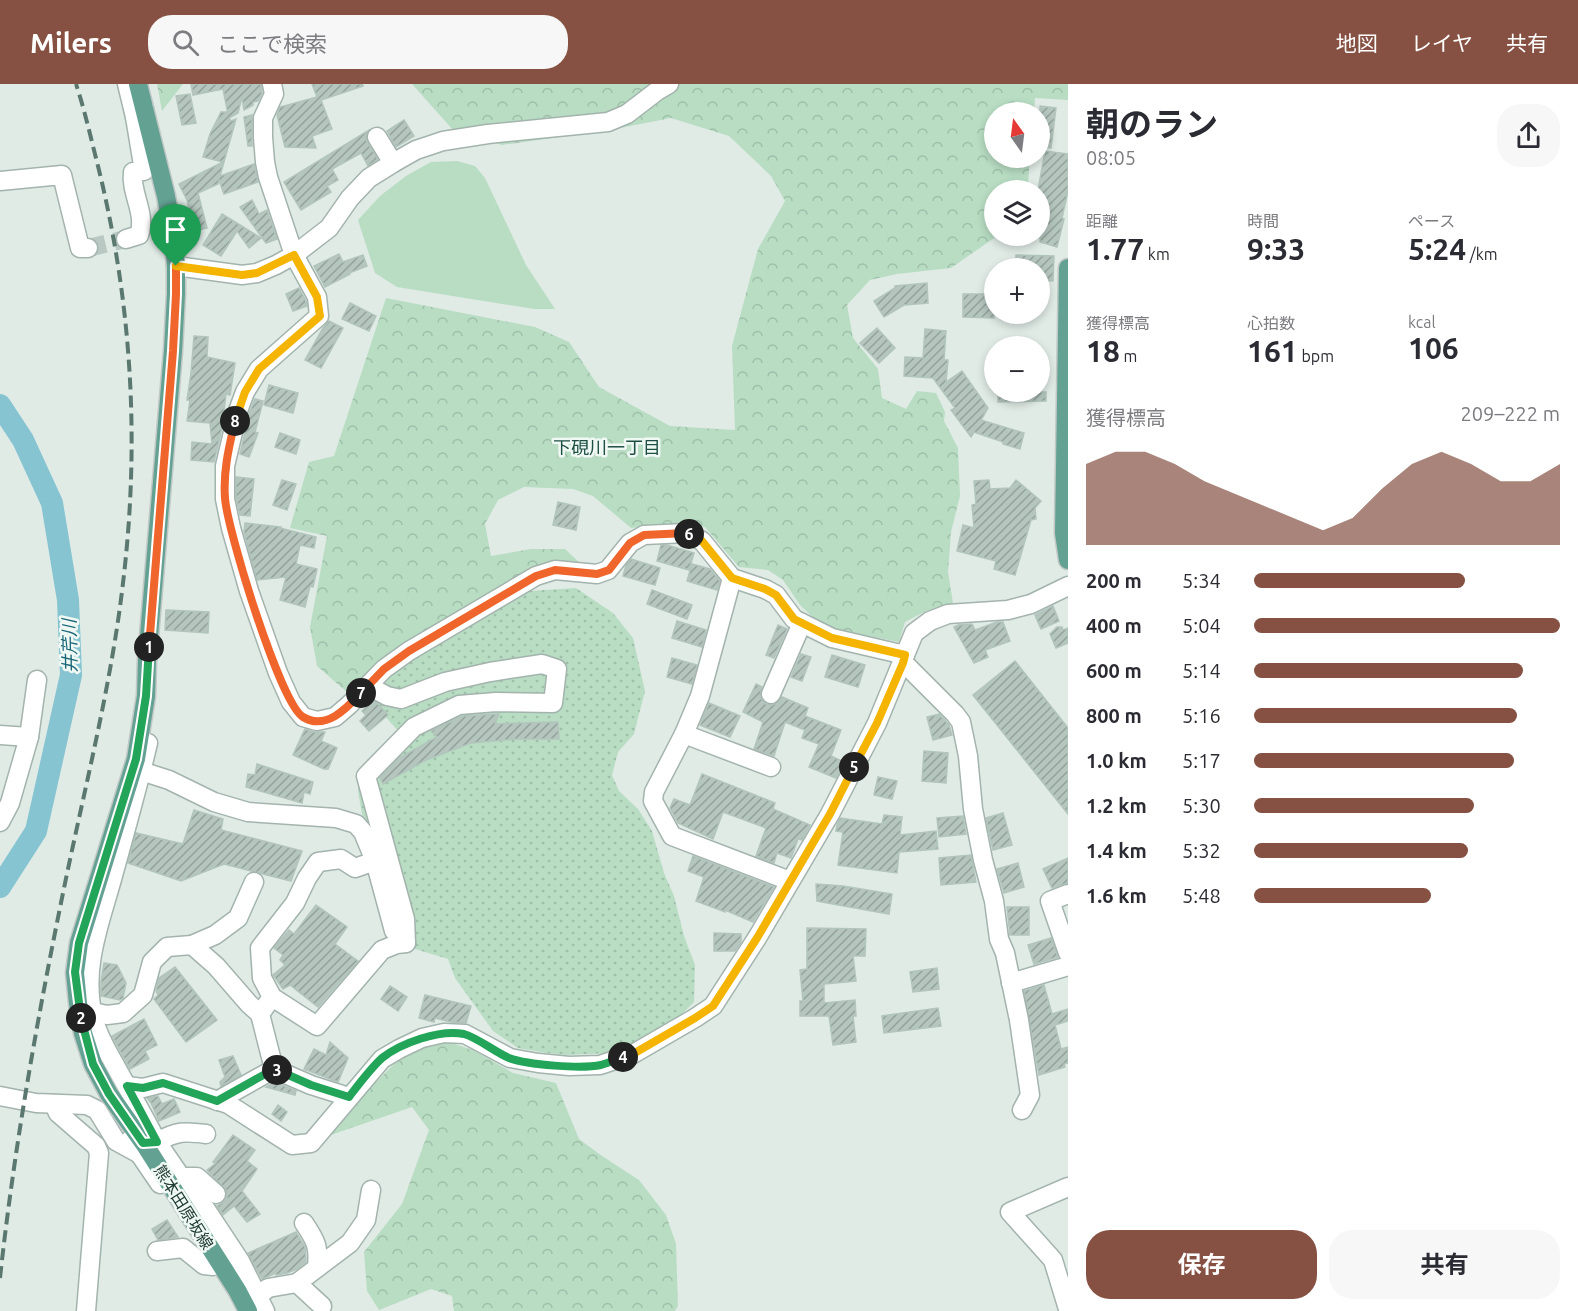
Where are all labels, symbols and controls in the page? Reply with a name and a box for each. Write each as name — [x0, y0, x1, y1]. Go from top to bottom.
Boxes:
search box — [148, 15, 568, 69]
icon: search — [169, 26, 202, 59]
text: Milers — [30, 27, 112, 58]
text: ここで検索 — [217, 31, 327, 56]
text: 地図 — [1336, 31, 1378, 55]
text: レイヤ — [1411, 31, 1473, 55]
text: 共有 — [1506, 31, 1548, 55]
north arrow — [984, 102, 1050, 168]
map controls — [984, 102, 1050, 402]
button: share — [1497, 104, 1560, 167]
text: 朝のラン — [1086, 105, 1218, 142]
text: 08:05 — [1086, 146, 1136, 169]
button: layers — [984, 180, 1050, 246]
pin — [150, 204, 201, 266]
text: 距離 — [1086, 212, 1118, 230]
text: 時間 — [1247, 212, 1279, 230]
text: ペース — [1408, 212, 1455, 230]
icon: arrive — [159, 213, 192, 246]
text: 1.77 — [1086, 232, 1144, 266]
text: 9:33 — [1247, 232, 1305, 266]
text: 5:24 — [1408, 232, 1466, 266]
text: km — [1144, 245, 1170, 263]
text: /km — [1466, 245, 1498, 263]
button: + — [984, 258, 1050, 324]
text: kcal — [1408, 313, 1436, 331]
text: 獲得標高 — [1086, 314, 1150, 332]
text: 心拍数 — [1247, 314, 1295, 332]
text: 106 — [1408, 331, 1459, 365]
text: 18 — [1086, 334, 1120, 368]
text: 161 — [1247, 334, 1298, 368]
button: − — [984, 336, 1050, 402]
text: m — [1120, 347, 1137, 365]
text: bpm — [1298, 347, 1334, 365]
text: 209–222 m — [1461, 402, 1560, 425]
pin: 8 — [220, 406, 250, 436]
text: 獲得標高 — [1086, 406, 1166, 429]
text: 8 — [230, 412, 240, 430]
district label: 下硯川一丁目 — [553, 437, 661, 457]
pin: 6 — [674, 519, 704, 549]
text: 6 — [684, 525, 694, 543]
text: 200 m — [1086, 569, 1142, 592]
text: 5:34 — [1182, 569, 1221, 592]
text: 400 m — [1086, 614, 1142, 637]
text: 5:04 — [1182, 614, 1221, 637]
water label: 井芹川 — [58, 617, 79, 673]
pin: 1 — [134, 632, 164, 662]
text: 1 — [144, 638, 154, 656]
text: 600 m — [1086, 659, 1142, 682]
text: 5:14 — [1182, 659, 1221, 682]
pin: 7 — [346, 678, 376, 708]
text: 7 — [356, 684, 366, 702]
text: 800 m — [1086, 704, 1142, 727]
text: 5:16 — [1182, 704, 1221, 727]
text: 1.0 km — [1086, 749, 1147, 772]
text: 5:17 — [1182, 749, 1221, 772]
pin: 5 — [839, 752, 869, 782]
text: 5 — [849, 758, 859, 776]
text: 1.2 km — [1086, 794, 1147, 817]
text: 5:30 — [1182, 794, 1221, 817]
text: 1.4 km — [1086, 839, 1147, 862]
text: 5:32 — [1182, 839, 1221, 862]
text: 1.6 km — [1086, 884, 1147, 907]
text: 5:48 — [1182, 884, 1221, 907]
pin: 2 — [66, 1003, 96, 1033]
text: 2 — [76, 1009, 86, 1027]
pin: 4 — [608, 1042, 638, 1072]
text: 4 — [618, 1048, 628, 1066]
pin: 3 — [262, 1055, 292, 1085]
text: 3 — [272, 1061, 282, 1079]
street label: 熊本田原坂線 — [151, 1162, 217, 1252]
button: 保存 — [1086, 1230, 1317, 1299]
button: 共有 — [1329, 1230, 1560, 1299]

